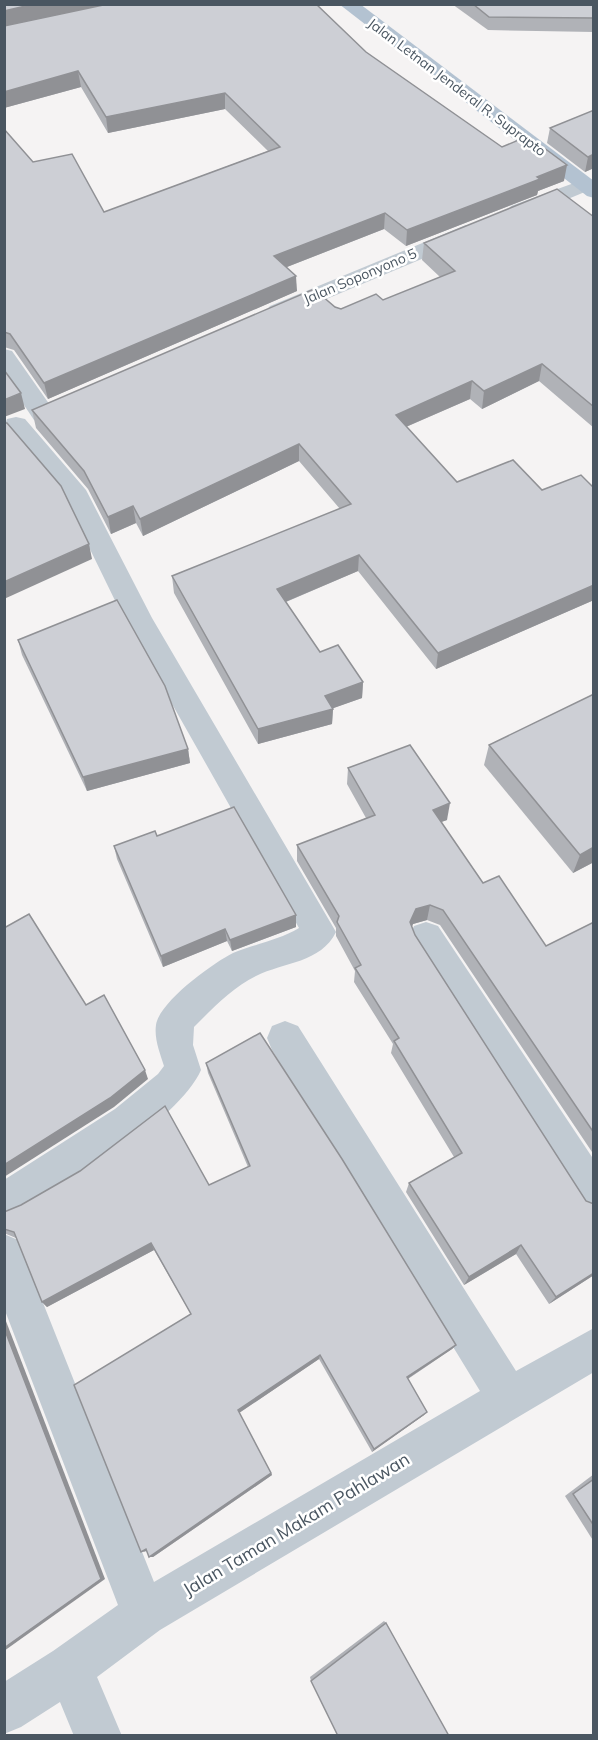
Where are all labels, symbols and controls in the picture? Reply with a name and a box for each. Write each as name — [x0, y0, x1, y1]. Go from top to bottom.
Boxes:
street label: Jalan Letnan Jenderal R. Suprapto — [364, 14, 550, 160]
street label: Jalan Soponyono 5 — [301, 244, 419, 308]
street label: Jalan Taman Makam Pahlawan — [178, 1447, 414, 1601]

